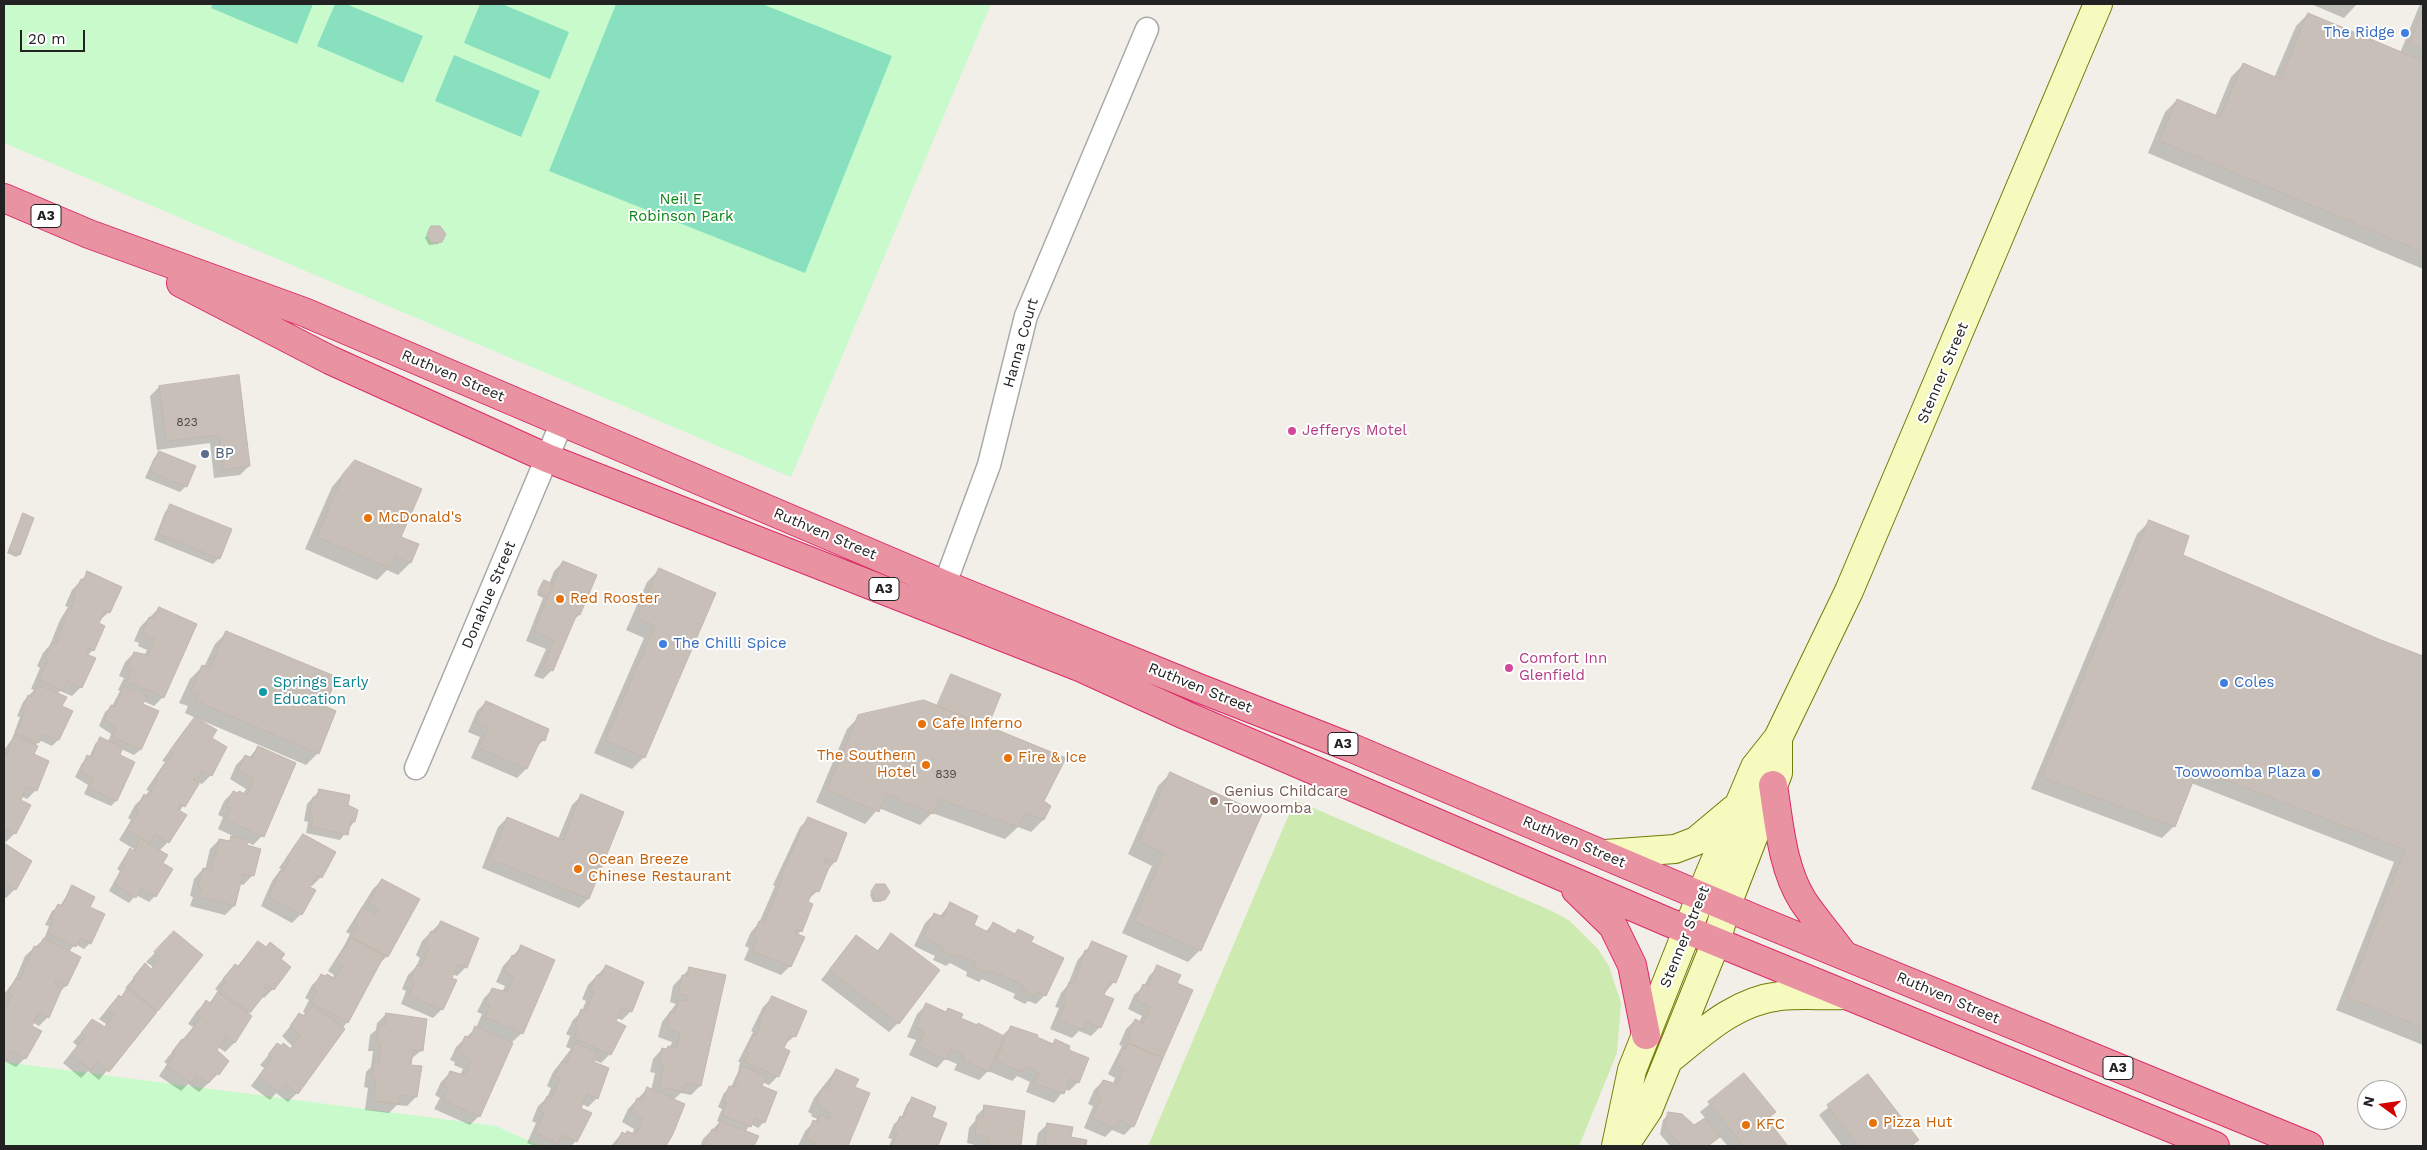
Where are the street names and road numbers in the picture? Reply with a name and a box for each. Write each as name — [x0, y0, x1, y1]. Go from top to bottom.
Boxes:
road number: A3 — [31, 205, 61, 228]
street label: Hanna Court — [1000, 296, 1042, 390]
street label: Stenner Street — [1914, 320, 1972, 426]
street label: Ruthven Street — [399, 346, 507, 406]
street label: Ruthven Street — [771, 504, 879, 564]
street label: Donahue Street — [458, 539, 520, 651]
road number: A3 — [869, 578, 899, 600]
street label: Ruthven Street — [1145, 659, 1255, 717]
road number: A3 — [1328, 732, 1358, 756]
street label: Ruthven Street — [1520, 812, 1628, 872]
street label: Stenner Street — [1656, 883, 1714, 991]
street label: Ruthven Street — [1894, 968, 2002, 1028]
road number: A3 — [2103, 1056, 2133, 1080]

